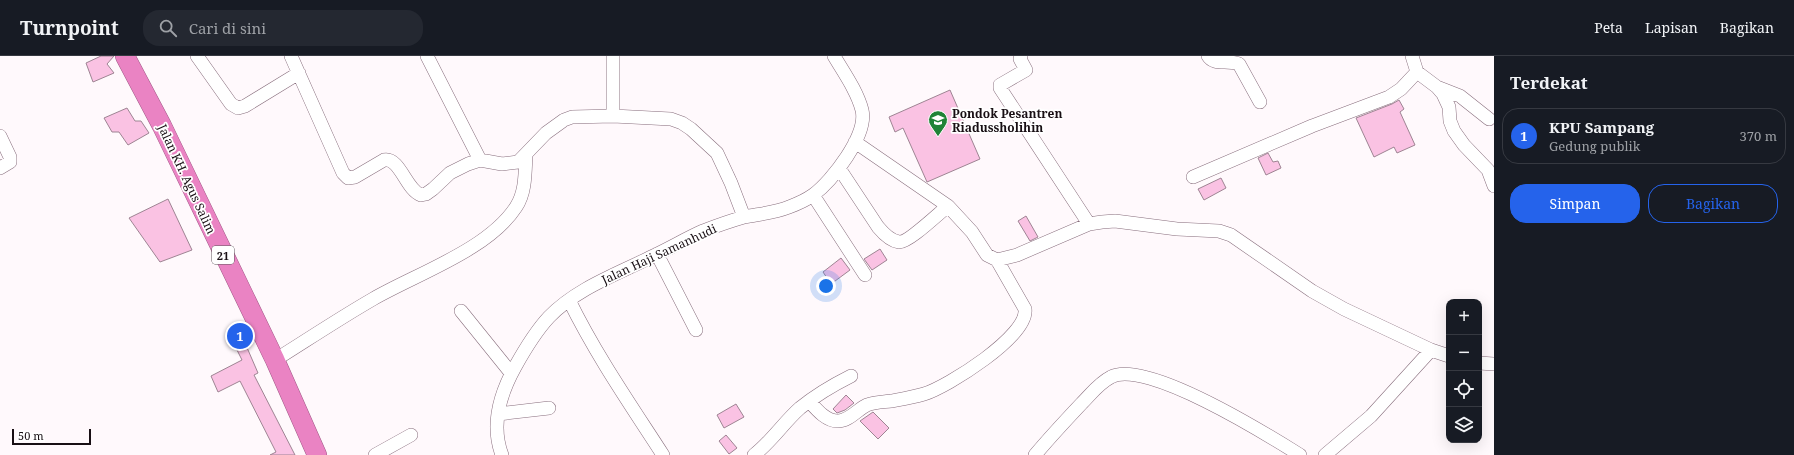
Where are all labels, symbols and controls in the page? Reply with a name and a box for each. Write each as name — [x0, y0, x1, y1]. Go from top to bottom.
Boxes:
search box — [143, 10, 423, 46]
text: Turnpoint — [20, 15, 119, 41]
icon: search — [157, 17, 179, 39]
text: Cari di sini — [189, 18, 266, 38]
text: Peta — [1594, 18, 1623, 37]
text: Lapisan — [1645, 18, 1698, 37]
text: Bagikan — [1720, 18, 1774, 37]
text: Terdekat — [1510, 71, 1588, 94]
place label: Pondok Pesantren Riadussholihin — [952, 105, 1062, 136]
school or university icon: Pondok Pesantren Riadussholihin — [927, 109, 949, 137]
text: KPU Sampang — [1549, 117, 1654, 137]
street label: Jalan KH. Agus Salim — [154, 120, 220, 237]
text: 1 — [1520, 127, 1528, 145]
text: 370 m — [1740, 127, 1777, 145]
text: Gedung publik — [1549, 137, 1640, 155]
button: Simpan — [1510, 184, 1640, 223]
button: Bagikan — [1648, 184, 1778, 223]
street label: Jalan Haji Samanhudi — [598, 220, 719, 288]
road number: 21 — [212, 246, 234, 264]
your location — [816, 276, 836, 296]
map controls — [1446, 299, 1482, 443]
button: + — [1446, 299, 1482, 335]
pin: 1 — [227, 321, 253, 351]
button: − — [1446, 335, 1482, 371]
button: locate — [1446, 371, 1482, 407]
button: layers — [1446, 407, 1482, 443]
scale bar — [12, 427, 91, 446]
text: 50 m — [18, 428, 44, 443]

